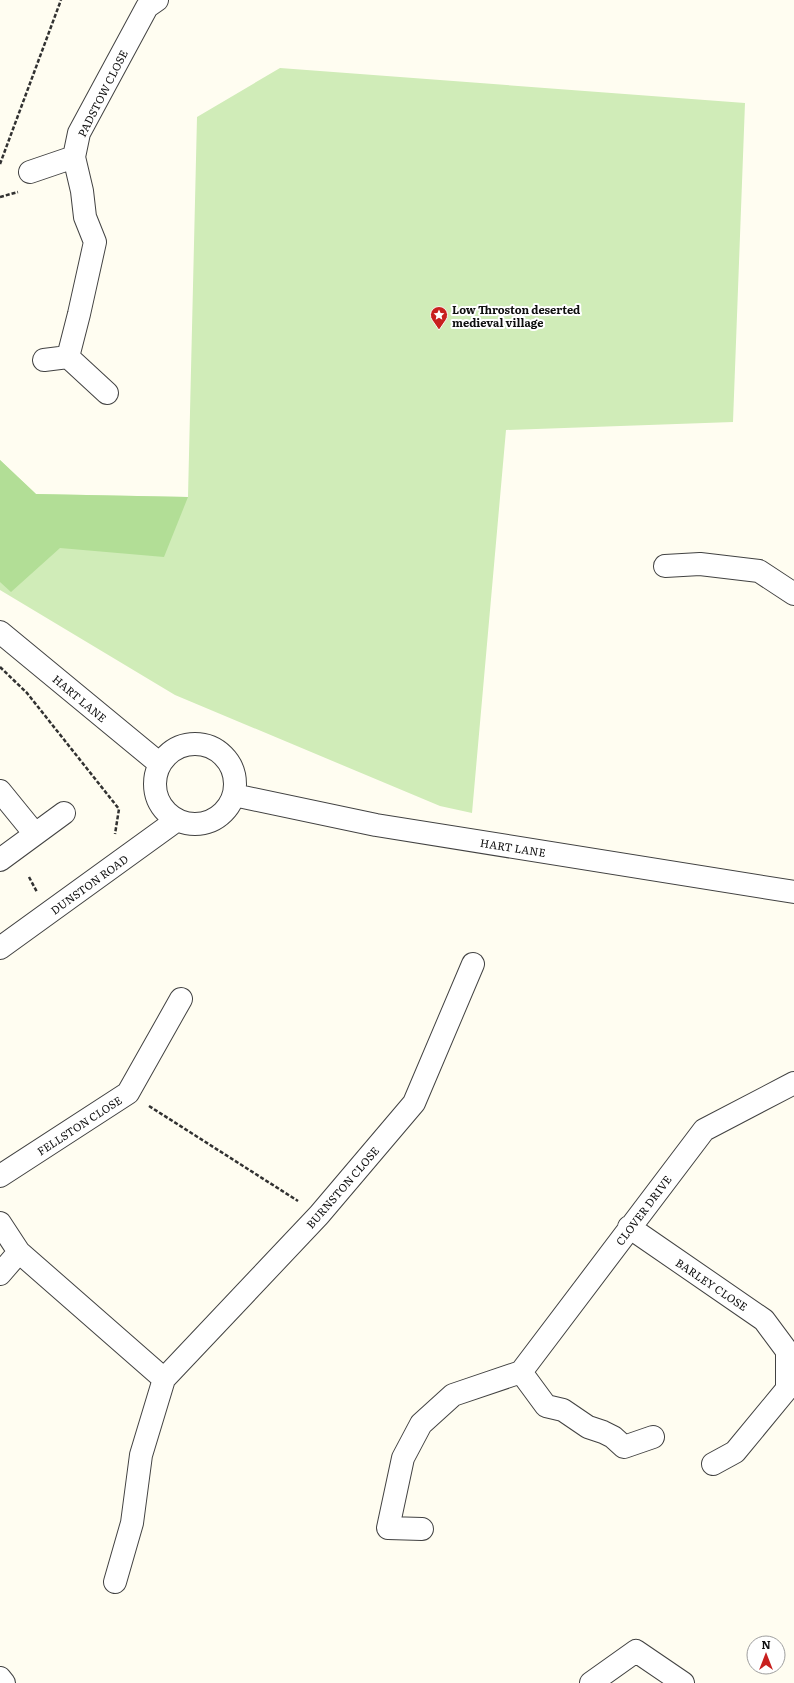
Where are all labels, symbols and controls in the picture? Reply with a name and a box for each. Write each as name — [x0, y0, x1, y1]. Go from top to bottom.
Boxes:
street label: PADSTOW CLOSE — [73, 47, 131, 139]
place label: Low Throston deserted medieval village — [452, 301, 580, 330]
place icon: Low Throston deserted medieval village — [429, 305, 449, 330]
street label: HART LANE — [50, 671, 110, 725]
street label: HART LANE — [479, 834, 547, 860]
street label: DUNSTON ROAD — [47, 850, 131, 918]
street label: FELLSTON CLOSE — [33, 1092, 125, 1158]
street label: BURNSTON CLOSE — [302, 1143, 382, 1231]
street label: CLOVER DRIVE — [611, 1172, 675, 1248]
street label: BARLEY CLOSE — [673, 1254, 751, 1314]
north arrow — [746, 1635, 786, 1675]
text: N — [761, 1636, 771, 1652]

